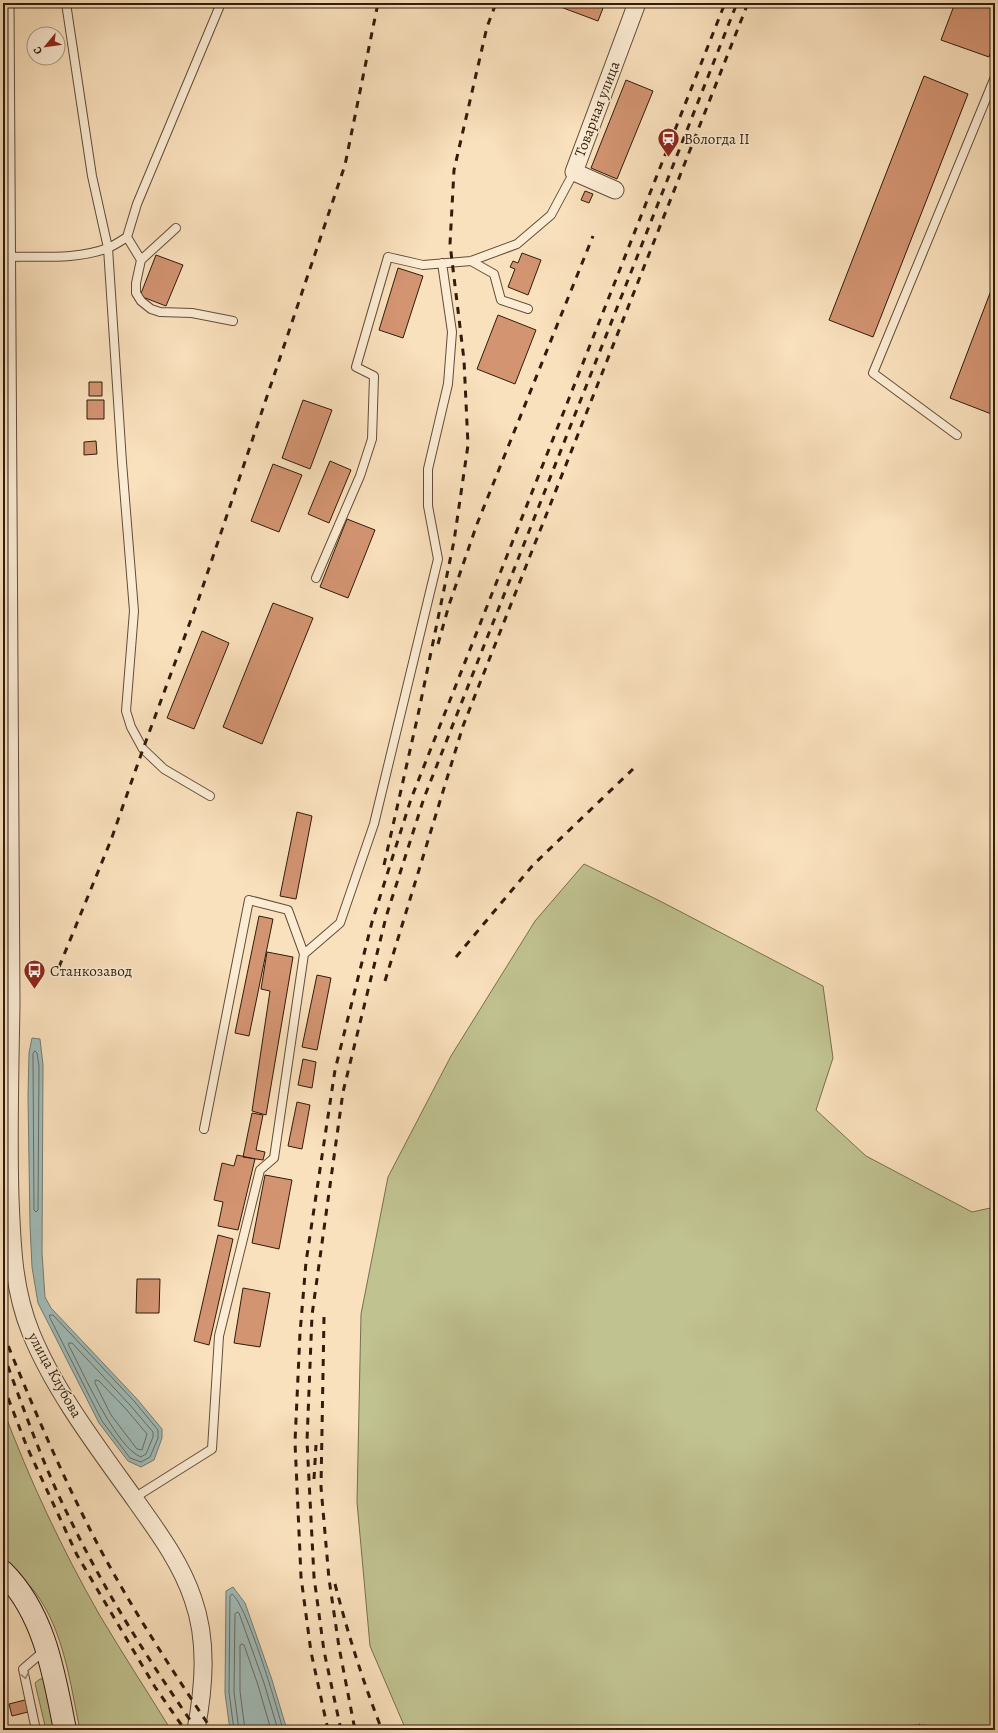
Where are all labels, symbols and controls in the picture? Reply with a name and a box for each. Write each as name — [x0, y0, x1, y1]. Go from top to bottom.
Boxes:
north arrow — [26, 26, 66, 66]
text: С — [29, 44, 46, 57]
street label: Товарная улица — [570, 58, 624, 160]
station icon: Вологда II — [656, 126, 682, 159]
place label: Вологда II — [684, 129, 750, 149]
bus stop icon: Станкозавод — [21, 958, 47, 991]
place label: Станкозавод — [50, 961, 132, 981]
street label: улица Клубова — [23, 1328, 87, 1421]
one-way arrow — [21, 1673, 29, 1680]

